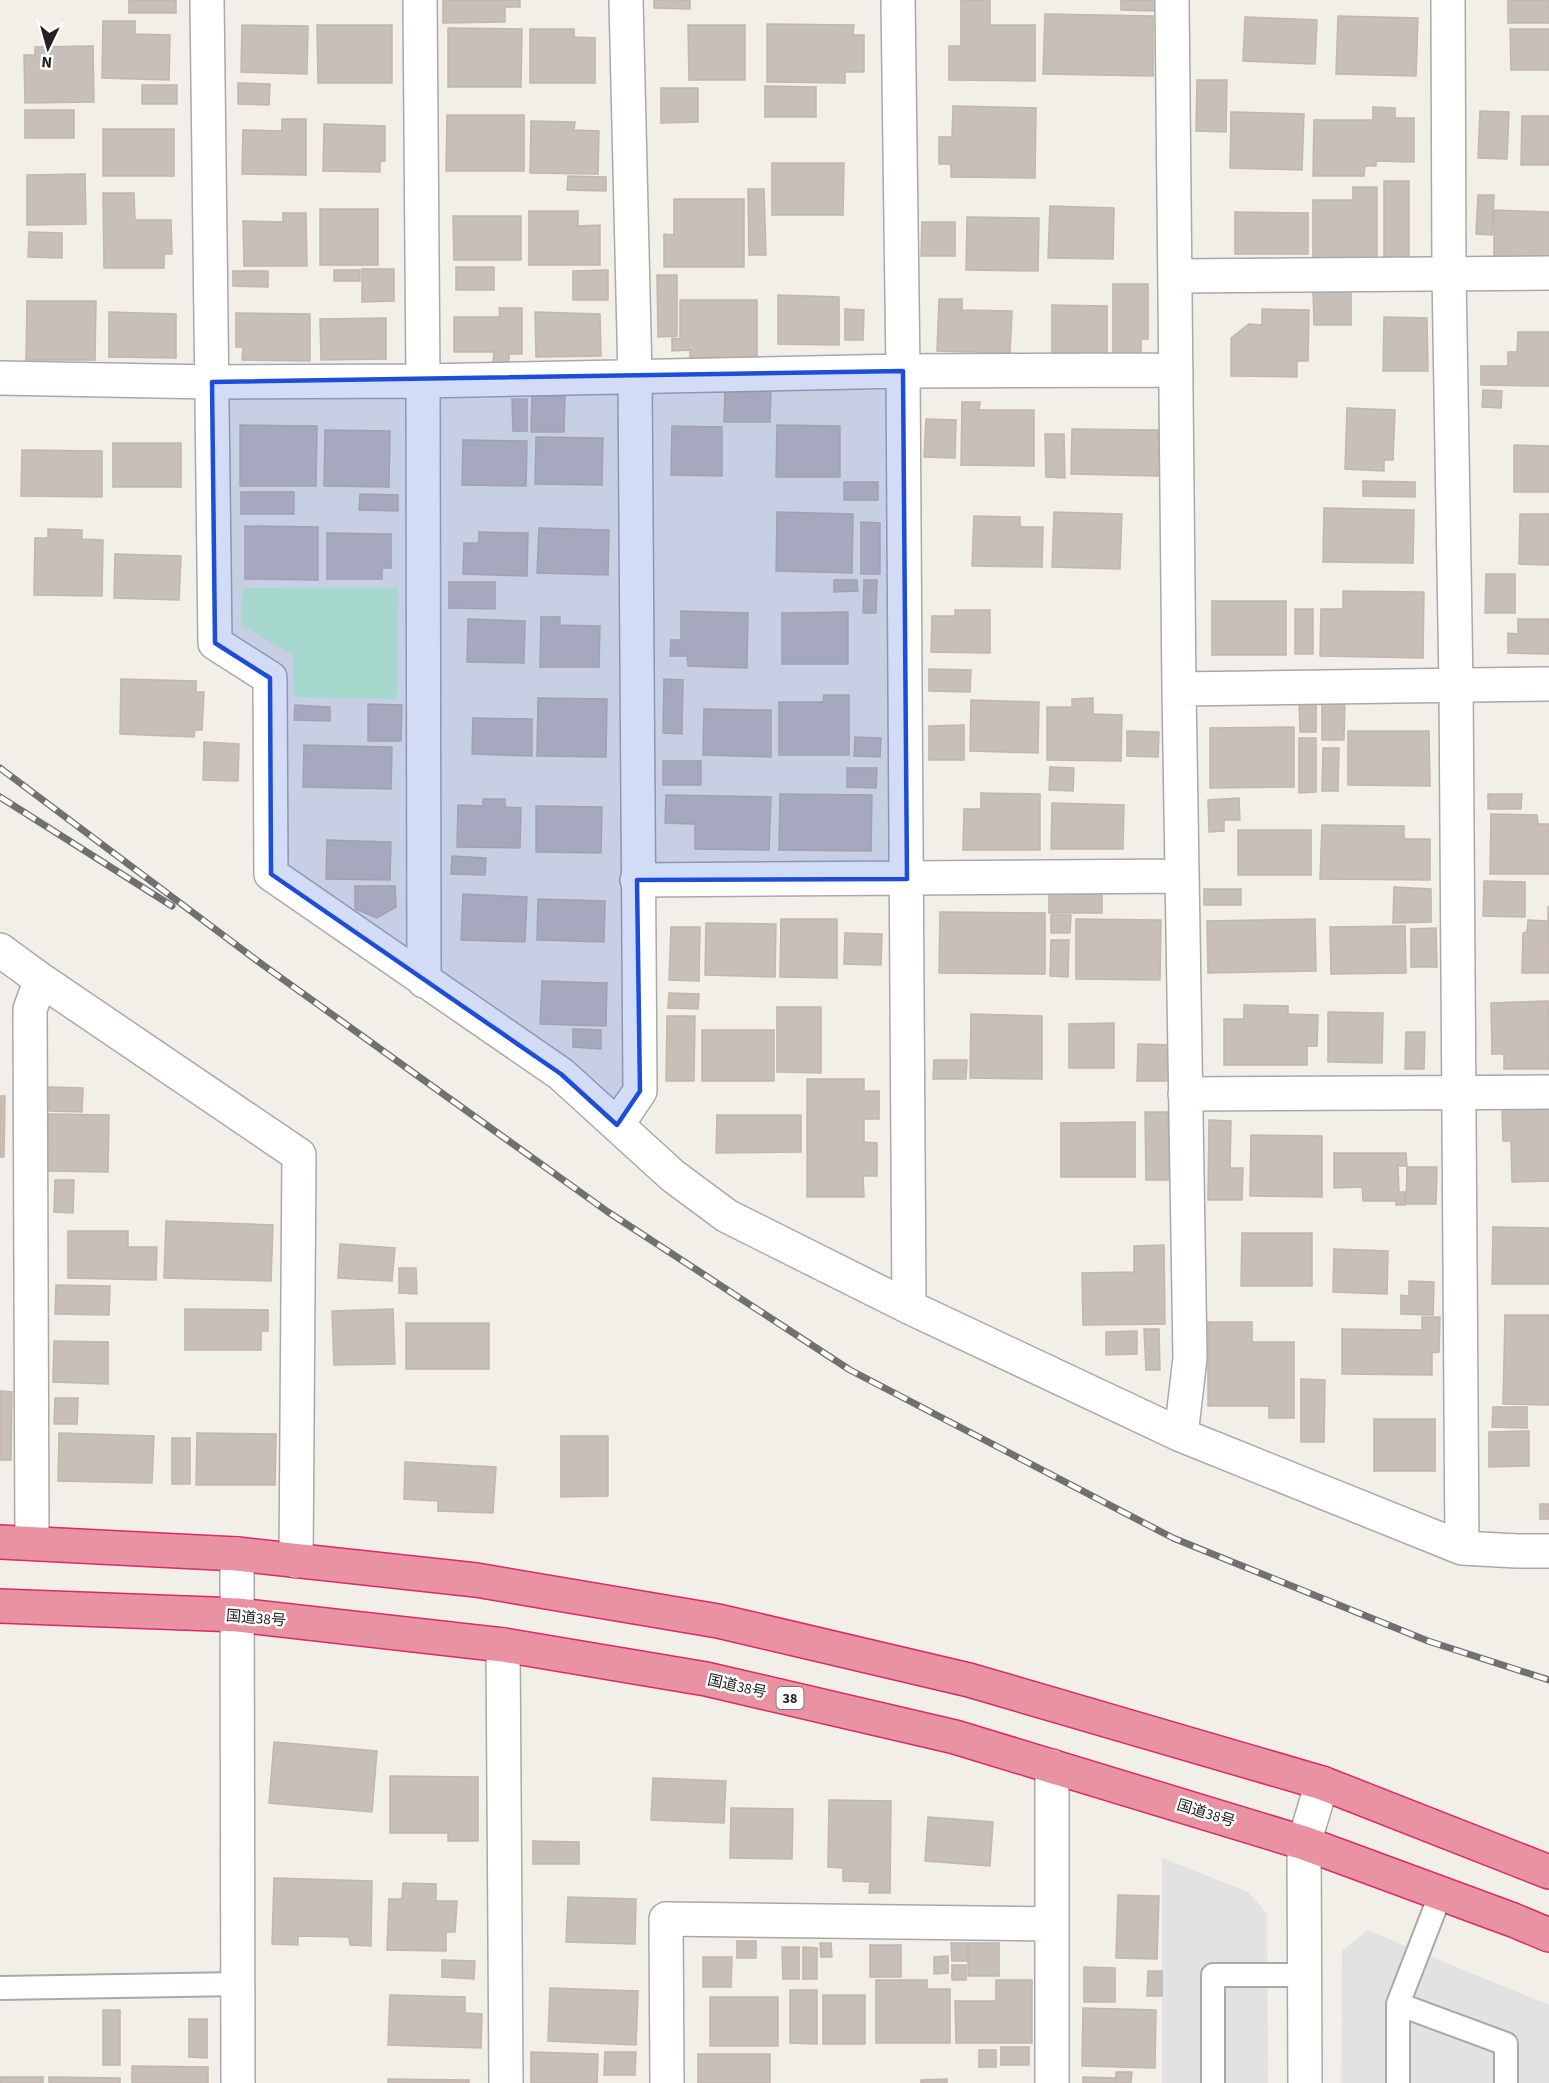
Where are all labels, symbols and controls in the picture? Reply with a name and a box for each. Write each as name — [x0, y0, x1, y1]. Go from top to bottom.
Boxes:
north arrow — [18, 18, 78, 78]
text: N — [41, 51, 53, 73]
street label: 国道38号 — [225, 1605, 287, 1632]
street label: 国道38号 — [705, 1670, 768, 1703]
road number: 38 — [776, 1687, 804, 1709]
street label: 国道38号 — [1174, 1795, 1238, 1832]

